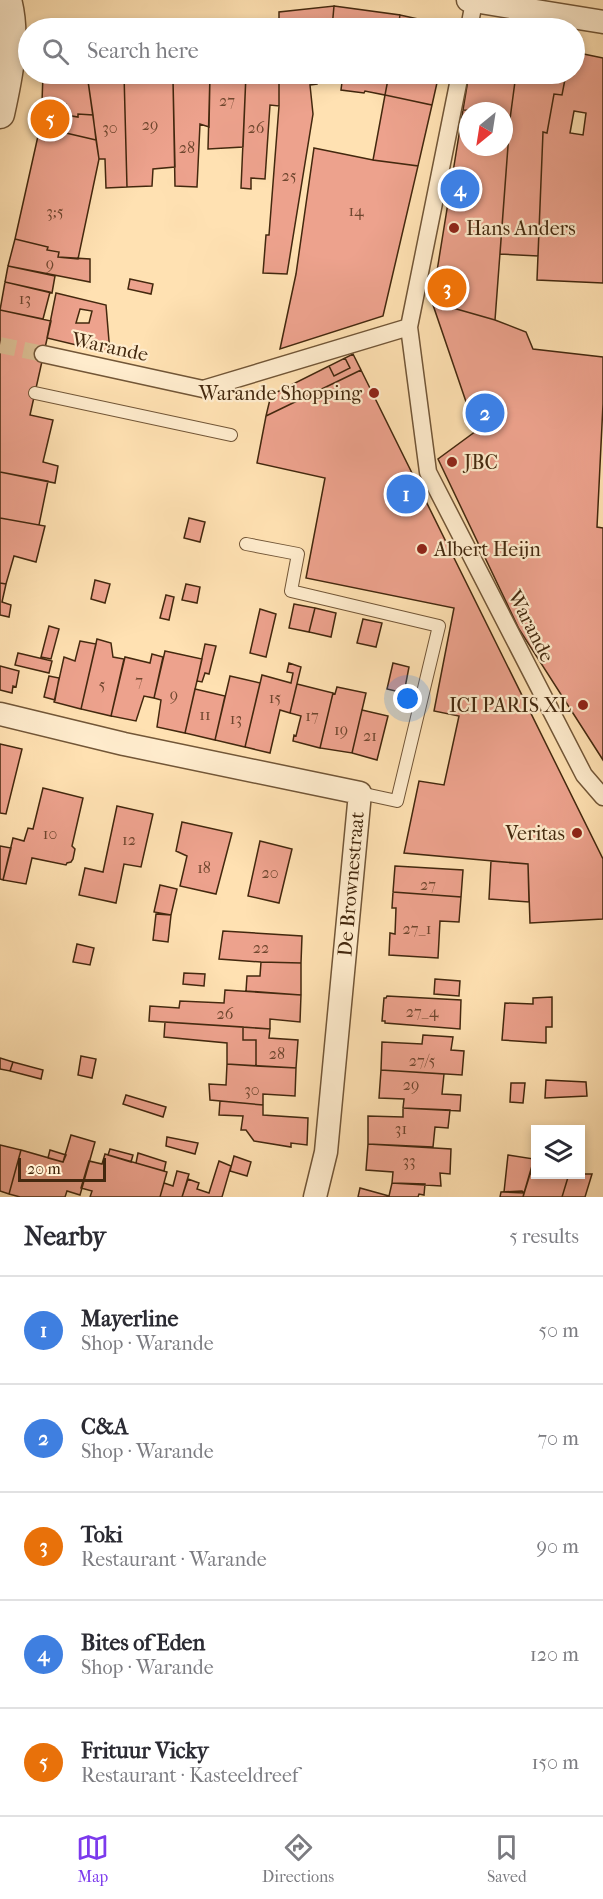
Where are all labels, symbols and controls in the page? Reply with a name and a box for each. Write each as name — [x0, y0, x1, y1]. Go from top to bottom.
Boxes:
search box — [18, 18, 585, 84]
icon: search — [39, 35, 72, 68]
text: Search here — [87, 38, 199, 64]
house number: 27 — [219, 91, 235, 110]
pin: 5 — [31, 96, 70, 142]
north arrow — [459, 102, 513, 156]
house number: 29 — [142, 115, 158, 134]
house number: 30 — [102, 118, 118, 137]
house number: 26 — [248, 118, 265, 137]
house number: 28 — [179, 138, 195, 157]
house number: 25 — [281, 166, 297, 185]
pin: 4 — [440, 166, 480, 212]
house number: 14 — [348, 201, 364, 220]
house number: 3;5 — [46, 202, 64, 221]
place label: Hans Anders — [466, 217, 576, 240]
marker: Hans Anders — [447, 221, 461, 235]
house number: 9 — [46, 254, 54, 273]
pin: 3 — [428, 266, 466, 310]
house number: 13 — [19, 289, 31, 308]
street label: Warande — [69, 327, 150, 366]
place label: Warande Shopping — [198, 382, 362, 405]
marker: Warande Shopping — [367, 386, 381, 400]
pin: 2 — [466, 390, 504, 436]
place label: JBC — [462, 451, 498, 474]
marker: JBC — [445, 455, 459, 469]
pin: 1 — [386, 472, 426, 516]
place label: Albert Heijn — [433, 538, 541, 561]
marker: Albert Heijn — [415, 542, 429, 556]
street label: Warande — [503, 585, 559, 666]
house number: 7 — [135, 671, 143, 690]
house number: 5 — [99, 675, 106, 694]
your location — [393, 684, 422, 713]
house number: 9 — [170, 685, 178, 704]
house number: 15 — [269, 688, 281, 707]
place label: ICI PARIS XL — [449, 694, 571, 717]
marker: ICI PARIS XL — [576, 698, 590, 712]
house number: 11 — [199, 705, 211, 724]
house number: 17 — [305, 706, 319, 725]
house number: 13 — [230, 709, 242, 728]
house number: 19 — [334, 720, 348, 739]
house number: 21 — [363, 726, 377, 745]
street label: De Brownestraat — [333, 811, 369, 957]
place label: Veritas — [504, 822, 565, 845]
house number: 10 — [43, 824, 57, 843]
marker: Veritas — [570, 826, 584, 840]
house number: 12 — [122, 830, 136, 849]
house number: 18 — [197, 858, 211, 877]
house number: 20 — [261, 863, 279, 882]
house number: 27 — [420, 875, 436, 894]
house number: 27_1 — [403, 919, 431, 938]
house number: 22 — [253, 938, 269, 957]
house number: 27_4 — [406, 1002, 439, 1021]
house number: 26 — [217, 1004, 234, 1023]
house number: 28 — [269, 1044, 285, 1063]
house number: 27/5 — [409, 1051, 435, 1070]
house number: 29 — [403, 1075, 419, 1094]
house number: 30 — [244, 1080, 260, 1099]
house number: 31 — [395, 1119, 407, 1138]
map controls — [531, 1125, 585, 1179]
button: layers — [531, 1125, 585, 1179]
house number: 33 — [402, 1151, 416, 1170]
scale bar — [18, 1155, 106, 1182]
text: 20 m — [27, 1159, 61, 1178]
text: Nearby — [24, 1221, 106, 1252]
text: 5 results — [509, 1225, 579, 1248]
text: Mayerline — [81, 1306, 178, 1332]
text: 1 — [40, 1319, 47, 1342]
text: 50 m — [538, 1319, 579, 1342]
text: Shop · Warande — [81, 1332, 214, 1355]
text: C&A — [81, 1414, 128, 1440]
text: 2 — [38, 1427, 49, 1450]
text: 70 m — [537, 1427, 579, 1450]
text: Shop · Warande — [81, 1440, 214, 1463]
text: Toki — [81, 1522, 123, 1548]
text: 3 — [39, 1535, 48, 1558]
text: 90 m — [537, 1535, 579, 1558]
text: Restaurant · Warande — [81, 1548, 267, 1571]
text: Bites of Eden — [81, 1630, 205, 1656]
text: 4 — [38, 1643, 49, 1666]
text: 120 m — [530, 1643, 579, 1666]
text: Shop · Warande — [81, 1656, 214, 1679]
text: Frituur Vicky — [81, 1738, 209, 1764]
text: 5 — [39, 1751, 48, 1774]
text: 150 m — [531, 1751, 579, 1774]
text: Restaurant · Kasteeldreef — [81, 1764, 298, 1787]
tab: Map — [76, 1831, 109, 1886]
tab: Directions — [262, 1831, 334, 1886]
tab: Saved — [487, 1831, 527, 1886]

